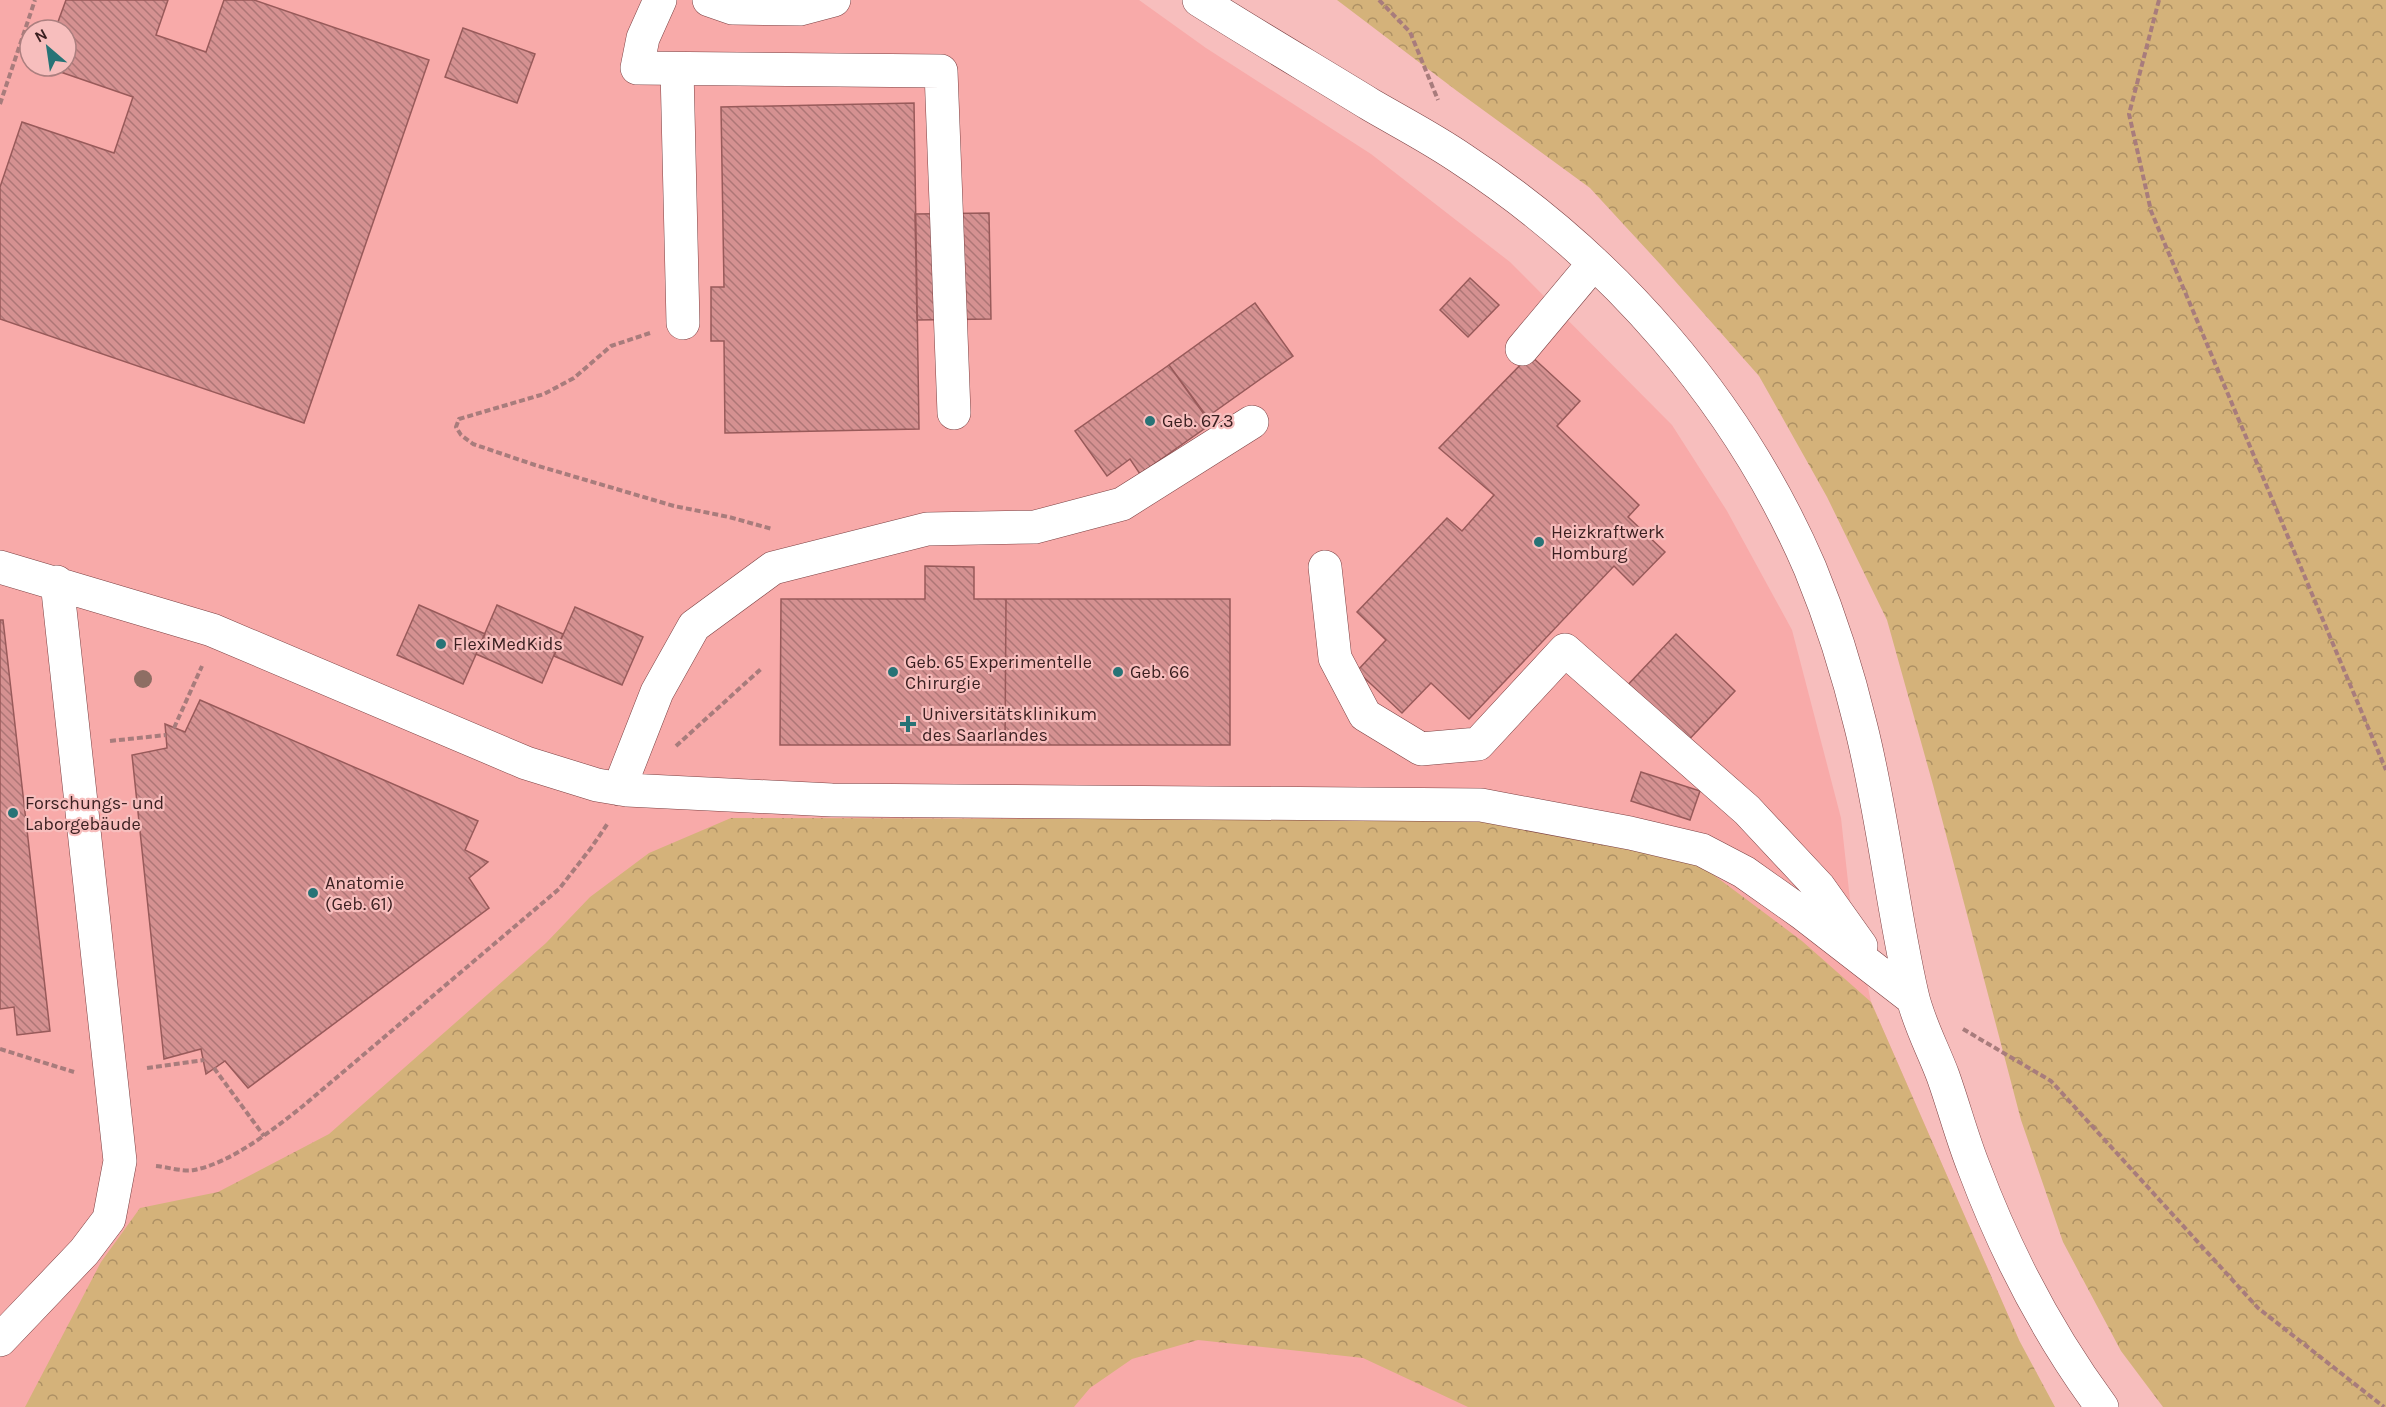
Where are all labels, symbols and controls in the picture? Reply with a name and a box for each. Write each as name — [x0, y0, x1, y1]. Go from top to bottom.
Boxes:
north arrow — [18, 18, 78, 78]
text: N — [31, 24, 51, 46]
place label: Geb. 67.3 — [1162, 410, 1234, 432]
marker: Geb. 67.3 — [1143, 414, 1157, 428]
place label: Heizkraftwerk Homburg — [1551, 521, 1665, 564]
marker: Heizkraftwerk Homburg — [1532, 535, 1546, 549]
place label: FlexiMedKids — [453, 633, 563, 655]
marker: FlexiMedKids — [434, 637, 448, 651]
place label: Geb. 65 Experimentelle Chirurgie — [905, 651, 1092, 694]
place label: Geb. 66 — [1130, 661, 1190, 683]
marker: Geb. 65 Experimentelle Chirurgie — [886, 665, 900, 679]
marker: Geb. 66 — [1111, 665, 1125, 679]
place label: Universitätsklinikum des Saarlandes — [922, 703, 1097, 746]
marker: Universitätsklinikum des Saarlandes — [899, 715, 917, 733]
place label: Forschungs- und Laborgebäude — [25, 792, 164, 835]
marker: Forschungs- und Laborgebäude — [6, 806, 20, 820]
place label: Anatomie (Geb. 61) — [325, 872, 404, 915]
marker: Anatomie (Geb. 61) — [306, 886, 320, 900]

